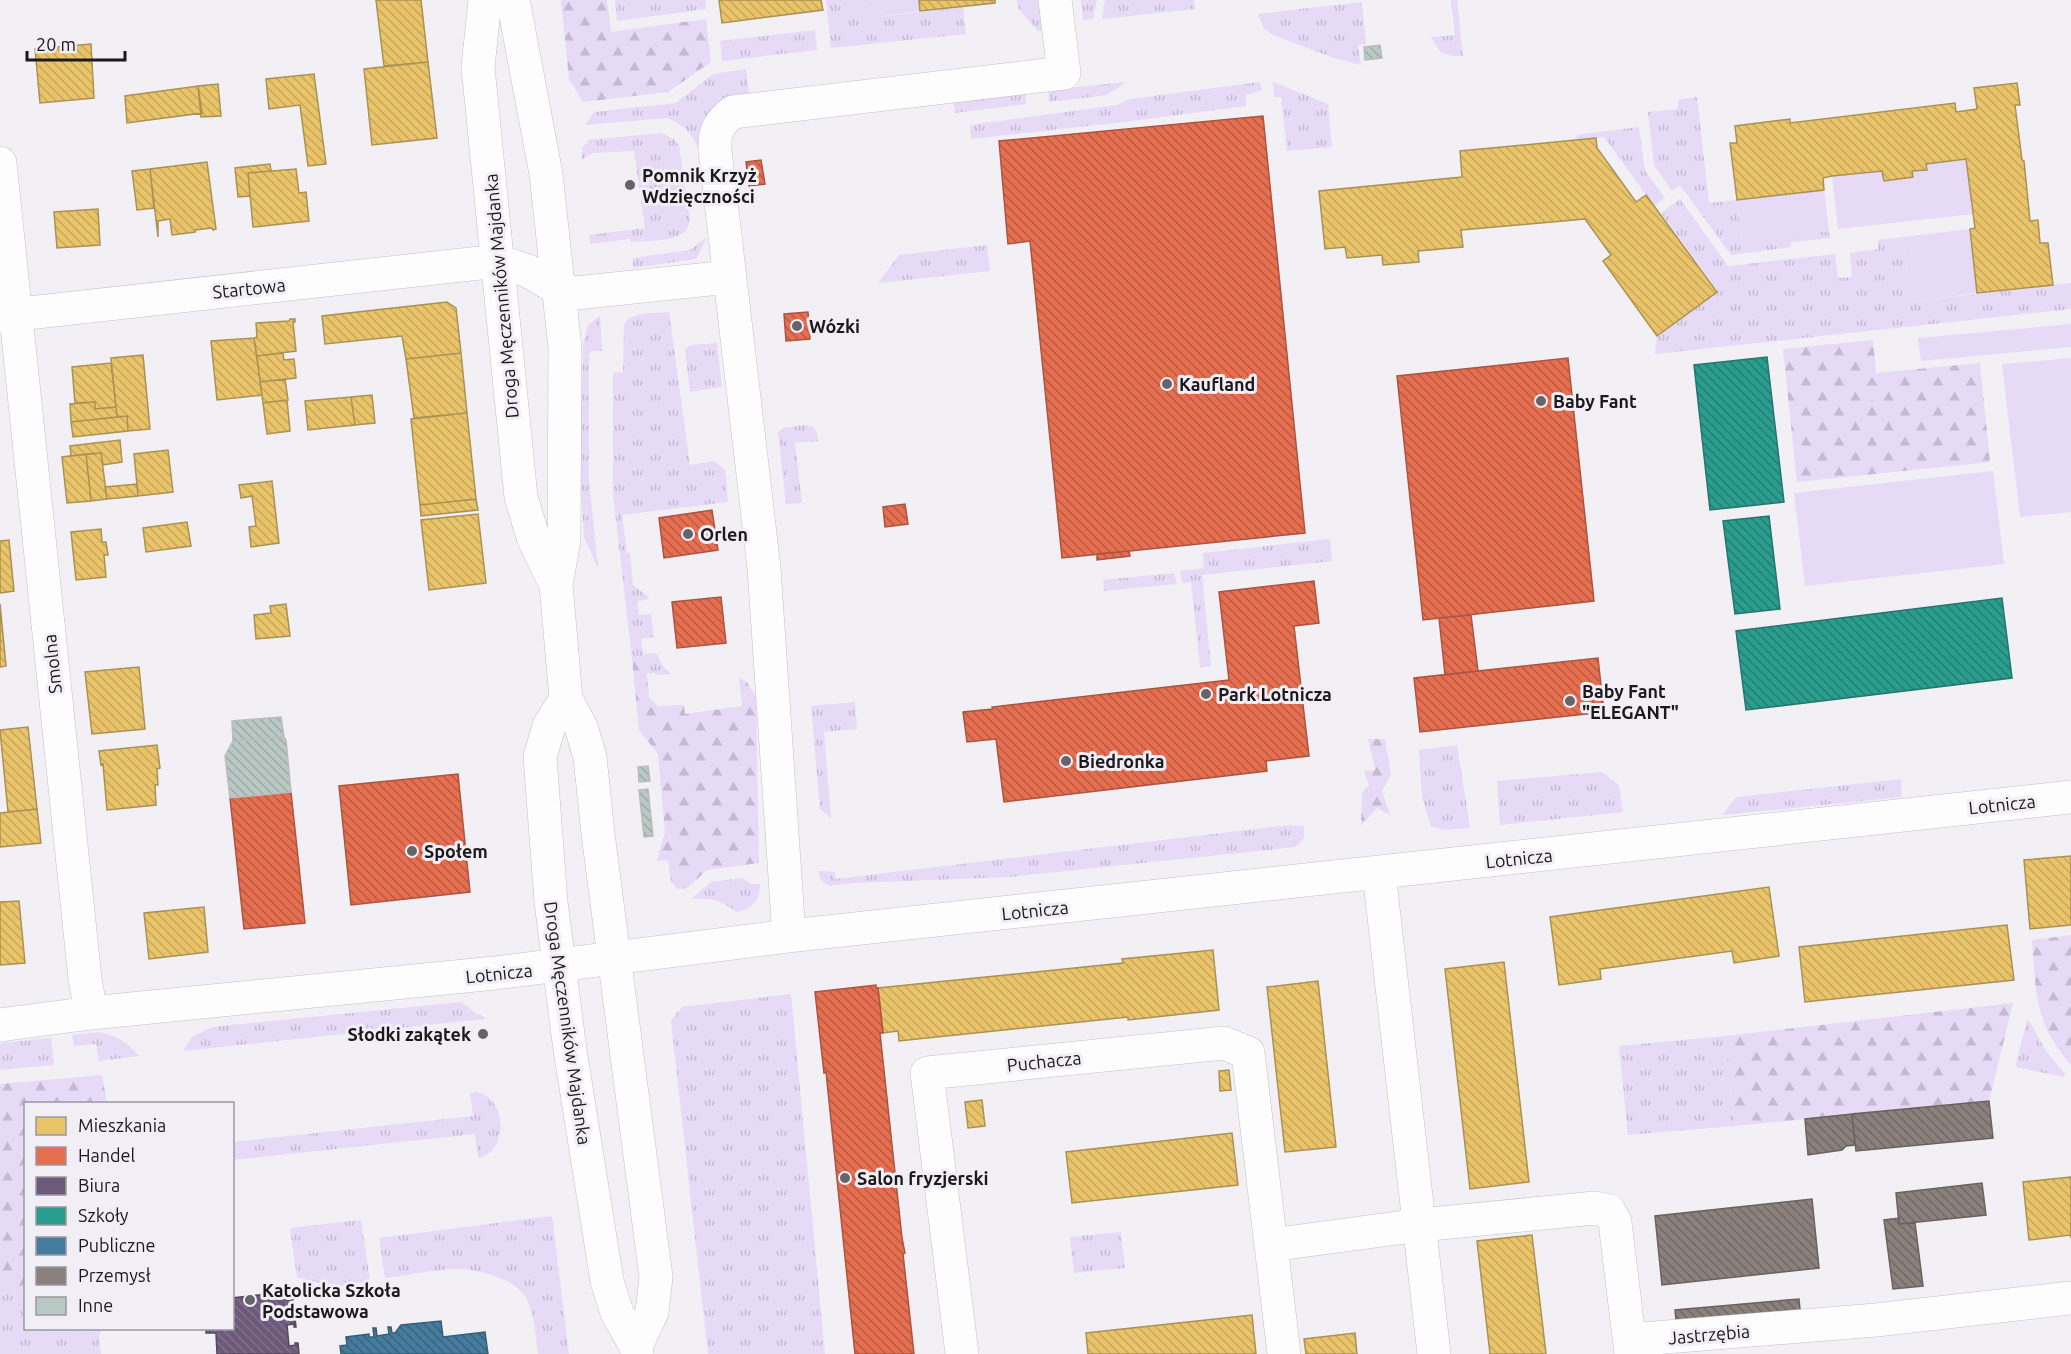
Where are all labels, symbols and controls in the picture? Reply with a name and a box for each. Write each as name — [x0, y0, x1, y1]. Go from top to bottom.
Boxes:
scale bar — [27, 24, 124, 62]
text: 20 m — [36, 34, 76, 54]
place label: Pomnik Krzyż Wdzięczności — [642, 165, 757, 207]
street label: Droga Męczenników Majdanka — [480, 173, 522, 419]
marker: Pomnik Krzyż Wdzięczności — [623, 178, 637, 192]
street label: Startowa — [212, 274, 286, 302]
place label: Wózki — [809, 316, 860, 336]
marker: Wózki — [790, 319, 804, 333]
place label: Kaufland — [1179, 374, 1255, 394]
marker: Kaufland — [1160, 377, 1174, 391]
place label: Baby Fant — [1553, 391, 1637, 411]
marker: Baby Fant — [1534, 394, 1548, 408]
place label: Orlen — [700, 524, 748, 544]
marker: Orlen — [681, 527, 695, 541]
street label: Smolna — [39, 633, 65, 695]
place label: Baby Fant "ELEGANT" — [1582, 681, 1679, 722]
place label: Park Lotnicza — [1218, 684, 1332, 704]
marker: Park Lotnicza — [1199, 687, 1213, 701]
marker: Baby Fant "ELEGANT" — [1563, 694, 1577, 708]
place label: Biedronka — [1078, 751, 1164, 771]
marker: Biedronka — [1059, 754, 1073, 768]
street label: Lotnicza — [1967, 791, 2037, 817]
place label: Społem — [424, 841, 488, 861]
marker: Społem — [405, 844, 419, 858]
street label: Lotnicza — [1484, 845, 1554, 871]
street label: Lotnicza — [1000, 897, 1070, 923]
street label: Droga Męczenników Majdanka — [541, 900, 595, 1146]
street label: Lotnicza — [464, 960, 534, 986]
place label: Słodki zakątek — [348, 1024, 471, 1045]
marker: Słodki zakątek — [476, 1027, 490, 1041]
street label: Puchacza — [1006, 1047, 1082, 1075]
legend — [24, 1102, 234, 1330]
text: Mieszkania — [78, 1115, 166, 1135]
text: Handel — [78, 1145, 136, 1165]
place label: Salon fryzjerski — [857, 1168, 989, 1188]
marker: Salon fryzjerski — [838, 1171, 852, 1185]
text: Biura — [78, 1175, 120, 1195]
text: Szkoły — [78, 1205, 129, 1225]
text: Publiczne — [78, 1235, 156, 1255]
text: Przemysł — [78, 1265, 151, 1285]
place label: Katolicka Szkoła Podstawowa — [262, 1280, 401, 1321]
marker: Katolicka Szkoła Podstawowa — [243, 1293, 257, 1307]
text: Inne — [78, 1295, 113, 1315]
street label: Jastrzębia — [1667, 1320, 1751, 1348]

